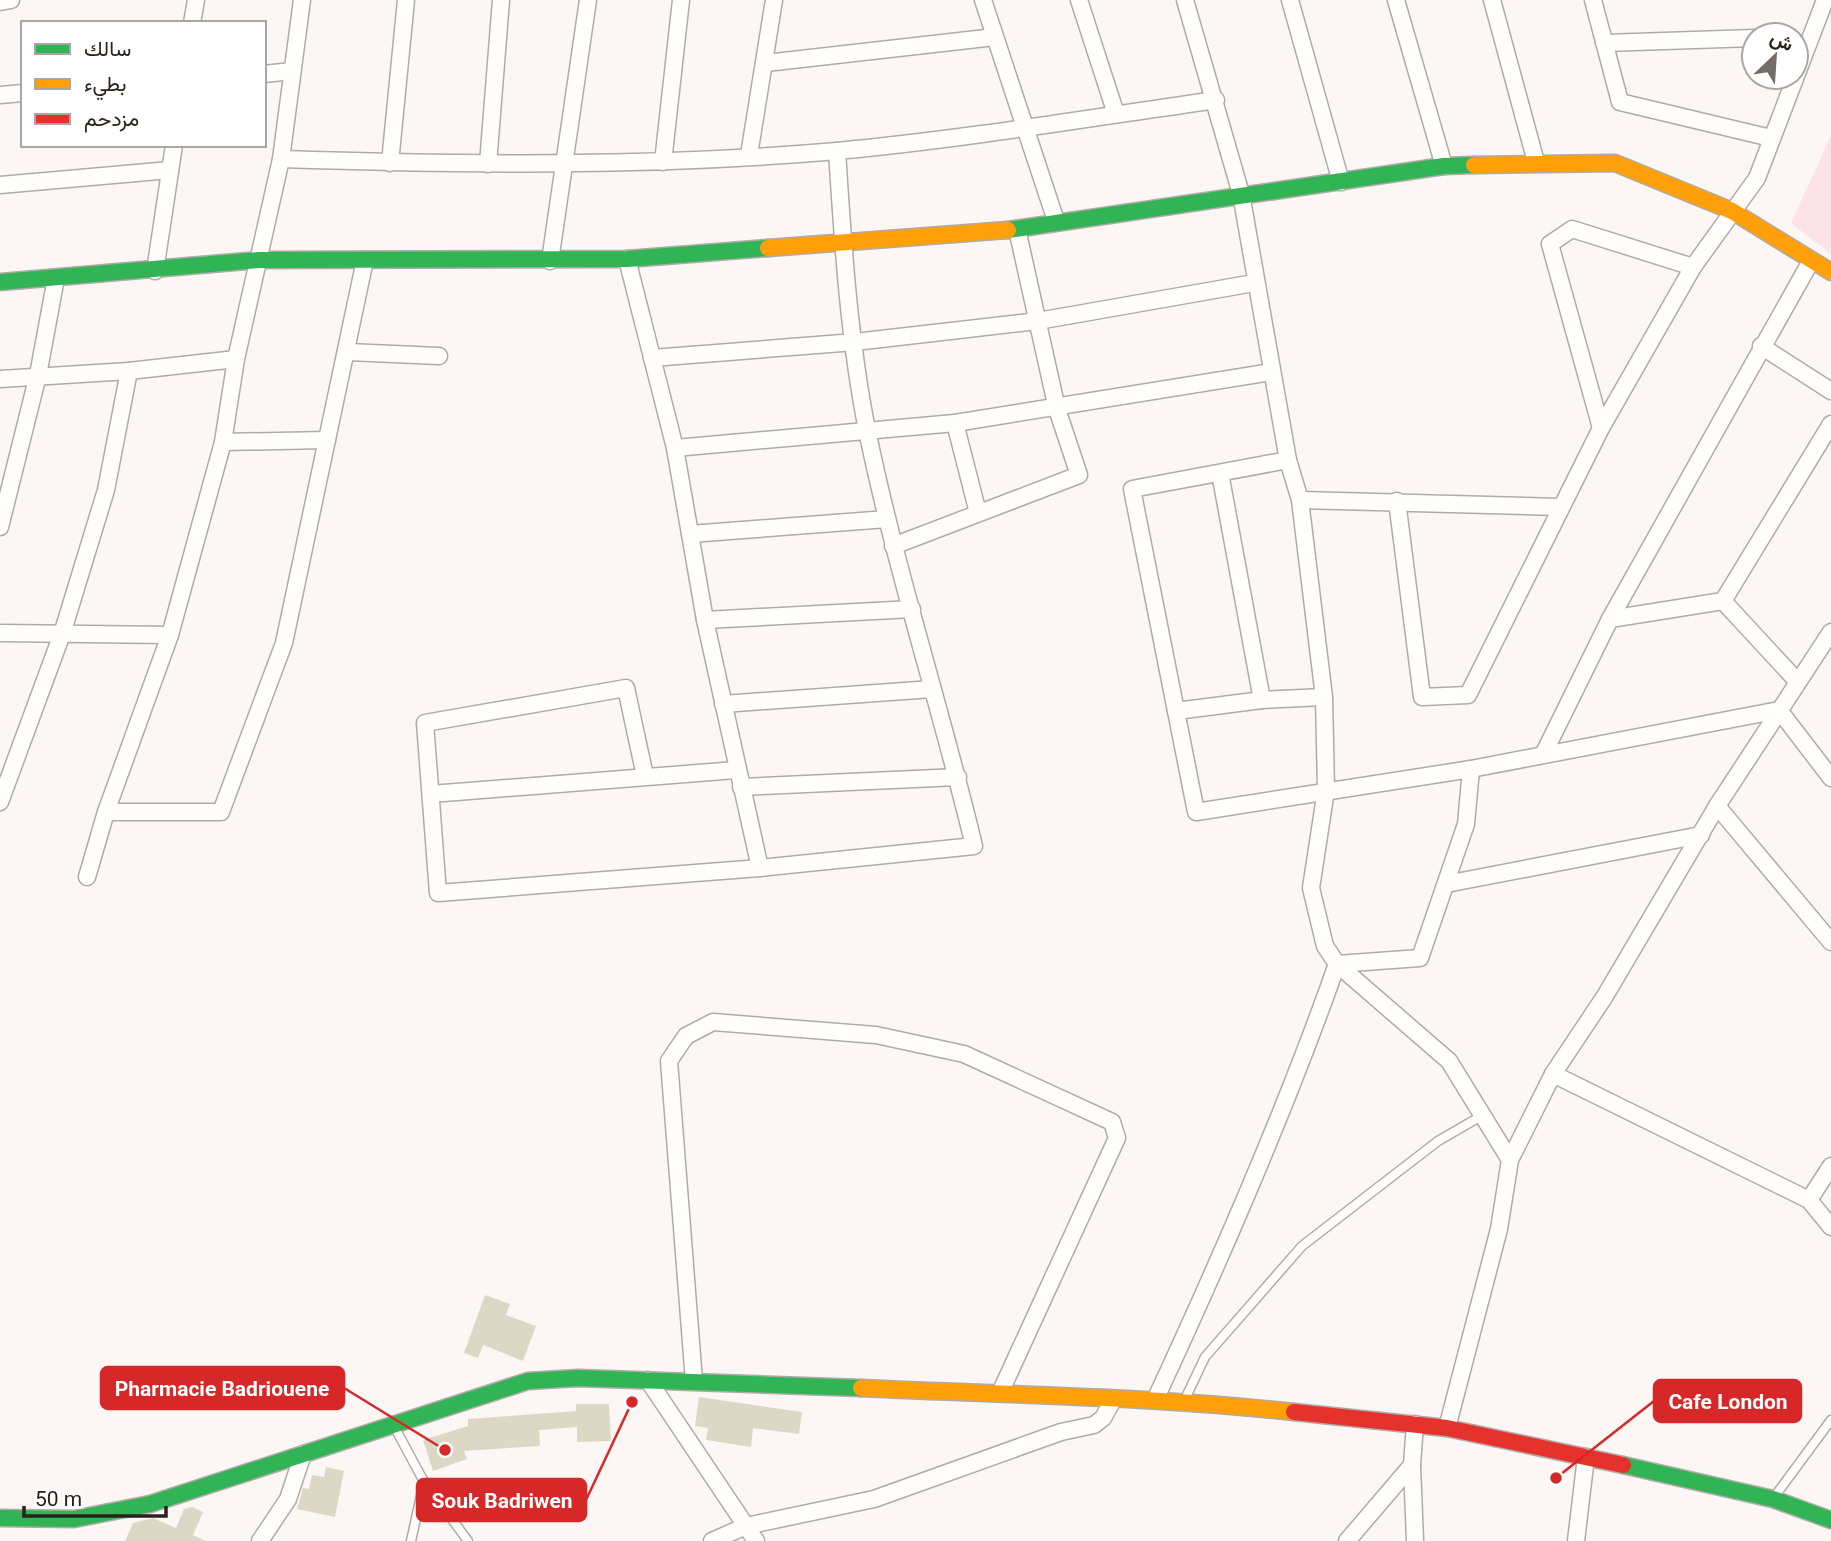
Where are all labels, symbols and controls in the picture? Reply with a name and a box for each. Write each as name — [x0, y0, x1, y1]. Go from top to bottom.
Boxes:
legend — [21, 21, 266, 147]
north arrow — [1740, 21, 1810, 91]
text: ش — [1767, 26, 1797, 56]
text: سالك — [84, 37, 131, 61]
text: بطيء — [84, 72, 127, 101]
text: مزدحم — [84, 107, 139, 133]
callout: Pharmacie Badriouene — [101, 1367, 344, 1409]
text: Pharmacie Badriouene — [115, 1377, 329, 1401]
callout: Cafe London — [1654, 1380, 1801, 1422]
text: Cafe London — [1668, 1390, 1788, 1414]
scale bar — [24, 1474, 166, 1518]
callout: Souk Badriwen — [417, 1479, 586, 1521]
text: 50 m — [35, 1487, 82, 1511]
text: Souk Badriwen — [431, 1489, 573, 1513]

